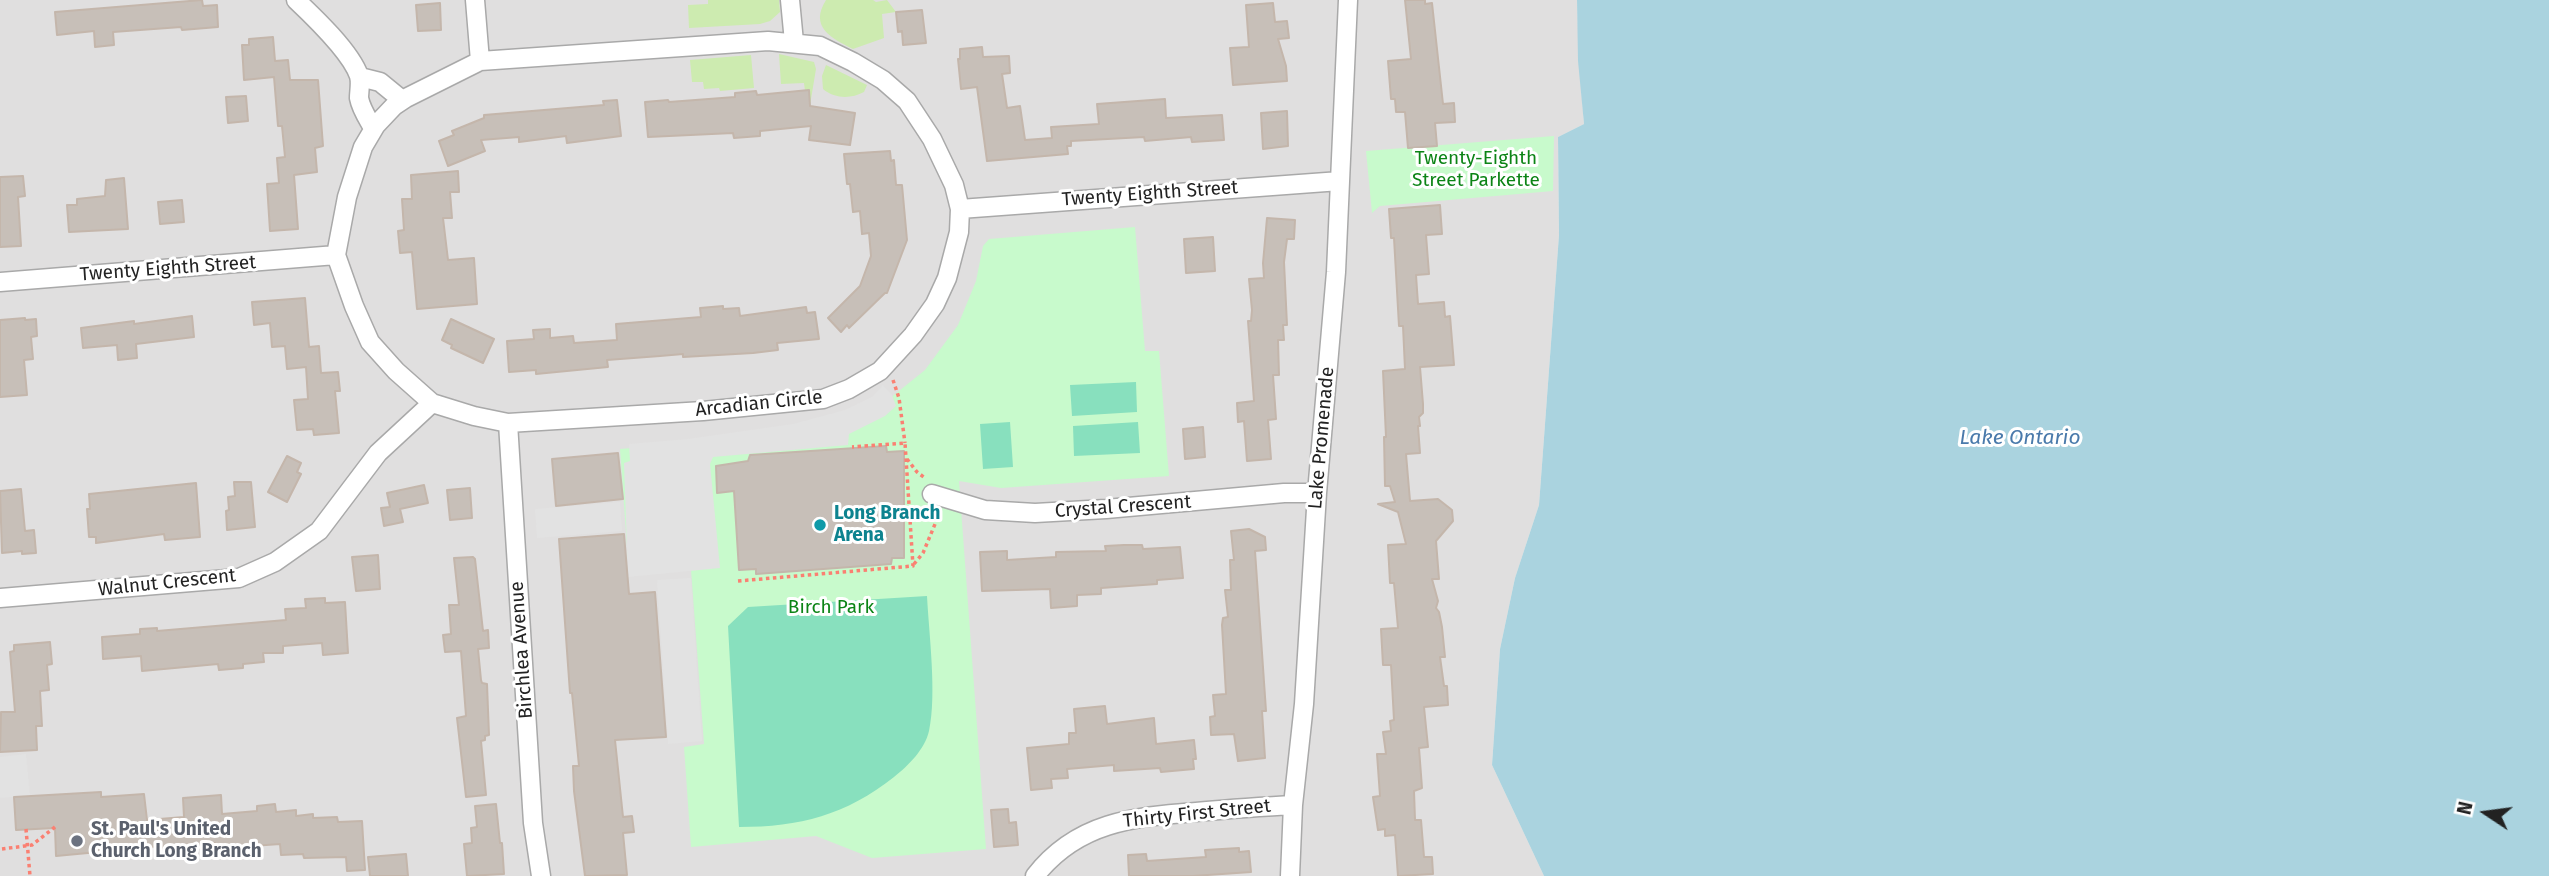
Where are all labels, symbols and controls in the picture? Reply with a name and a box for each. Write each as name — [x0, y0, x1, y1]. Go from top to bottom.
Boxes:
park label: Twenty-Eighth Street Parkette — [1412, 148, 1540, 192]
street label: Twenty Eighth Street — [1061, 176, 1239, 212]
street label: Twenty Eighth Street — [79, 251, 257, 287]
street label: Lake Promenade — [1304, 366, 1340, 510]
street label: Arcadian Circle — [694, 386, 824, 422]
water label: Lake Ontario — [1959, 425, 2081, 451]
street label: Crystal Crescent — [1054, 491, 1192, 523]
place label: Long Branch Arena — [834, 503, 940, 547]
marker: Long Branch Arena — [812, 517, 828, 533]
street label: Walnut Crescent — [97, 564, 237, 602]
street label: Birchlea Avenue — [506, 580, 538, 720]
park label: Birch Park — [788, 597, 874, 619]
north arrow — [2451, 778, 2521, 848]
street label: Thirty First Street — [1122, 795, 1272, 833]
text: N — [2452, 799, 2478, 817]
place label: St. Paul's United Church Long Branch — [91, 819, 262, 863]
marker: St. Paul's United Church Long Branch — [69, 833, 85, 849]

